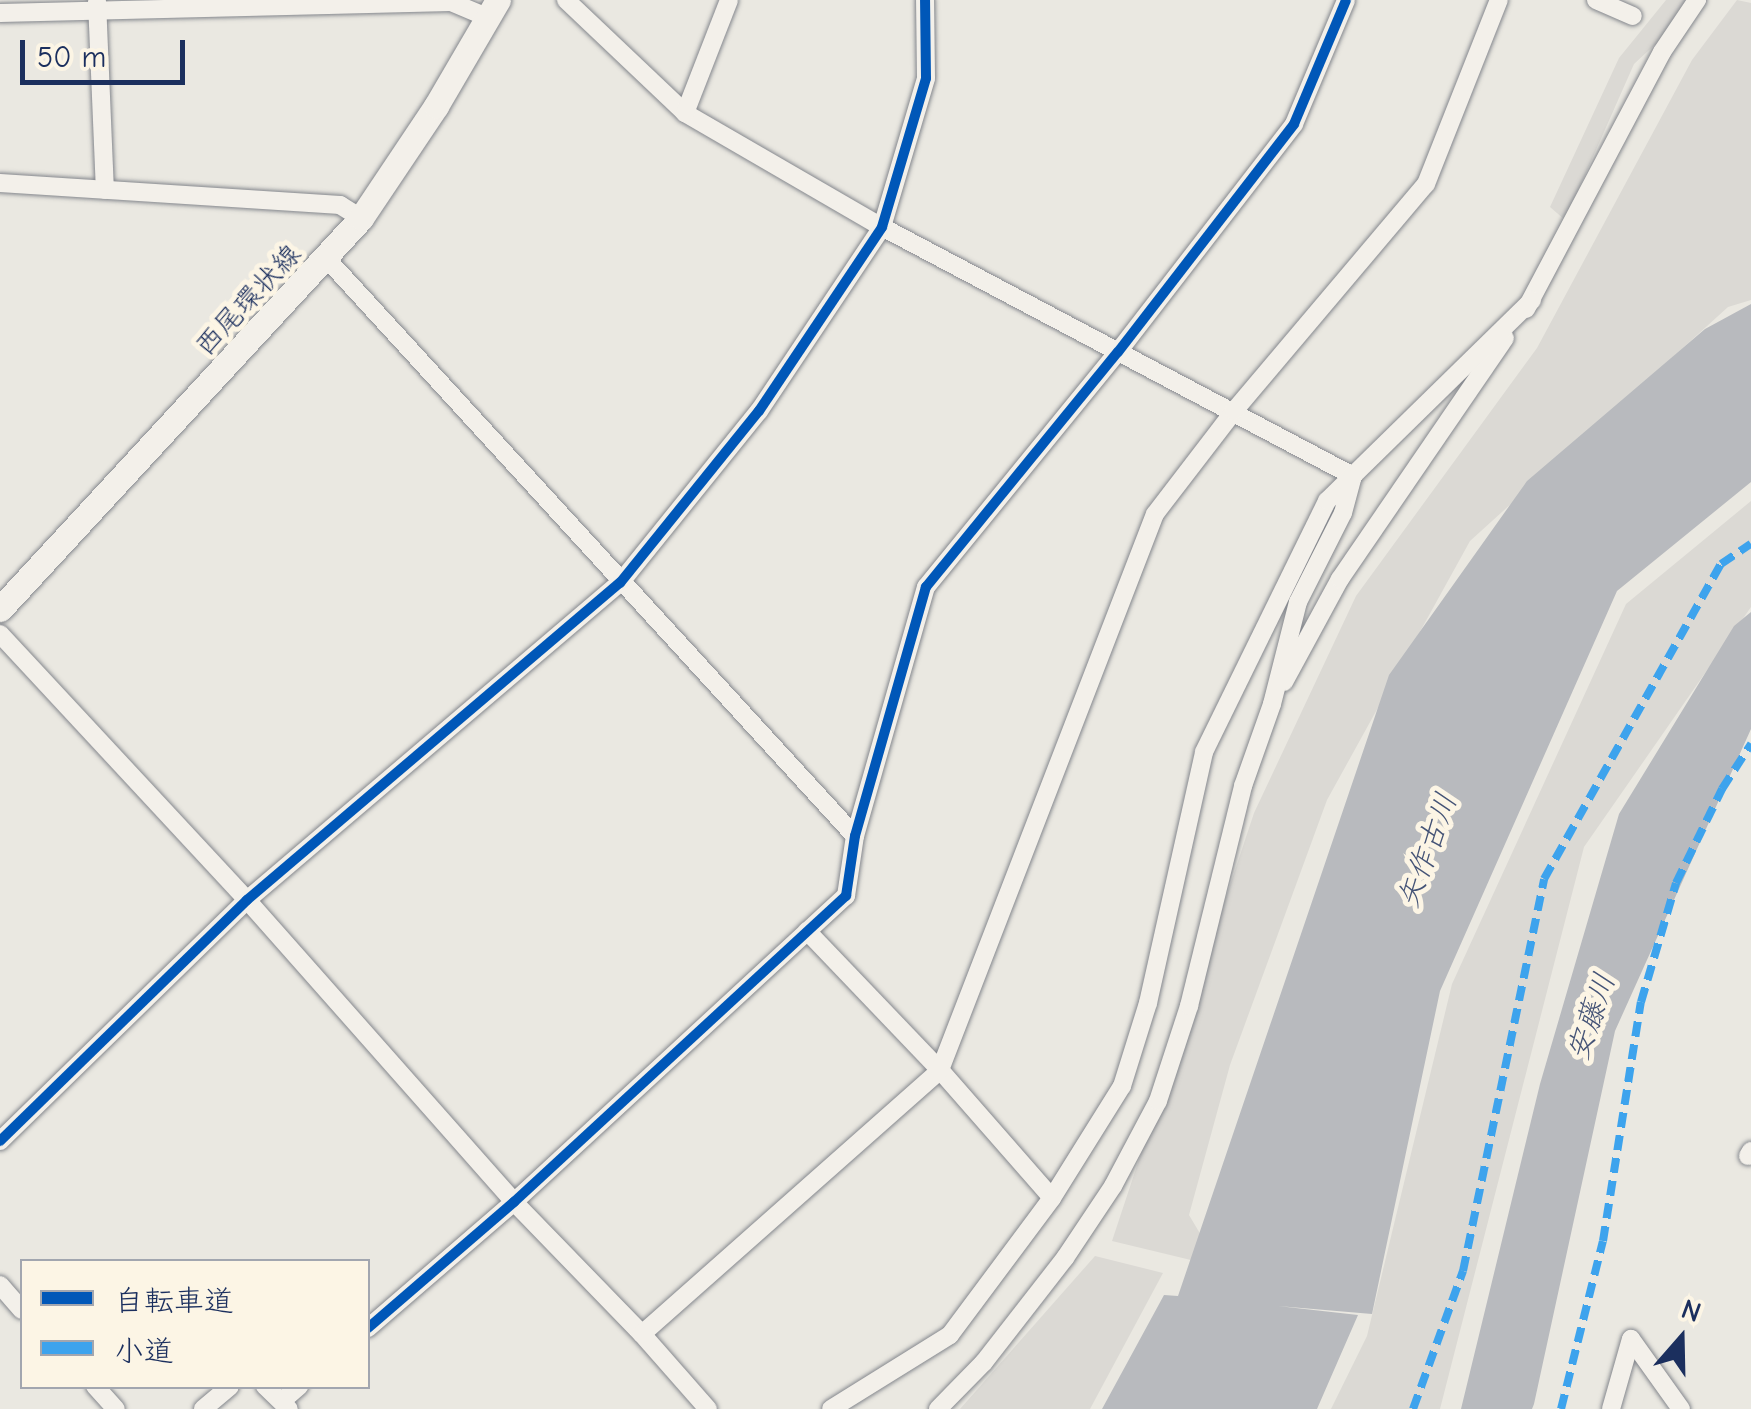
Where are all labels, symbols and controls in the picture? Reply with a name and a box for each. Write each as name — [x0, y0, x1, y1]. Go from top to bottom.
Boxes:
scale bar — [25, 20, 190, 82]
text: 50 m — [37, 40, 106, 75]
street label: 西尾環状線 — [188, 237, 308, 363]
water label: 矢作古川 — [1391, 788, 1465, 914]
water label: 安藤川 — [1560, 969, 1624, 1065]
legend — [20, 1259, 370, 1389]
text: 自転車道 — [114, 1284, 234, 1319]
north arrow — [1631, 1289, 1731, 1389]
text: N — [1677, 1293, 1705, 1329]
text: 小道 — [114, 1334, 174, 1369]

